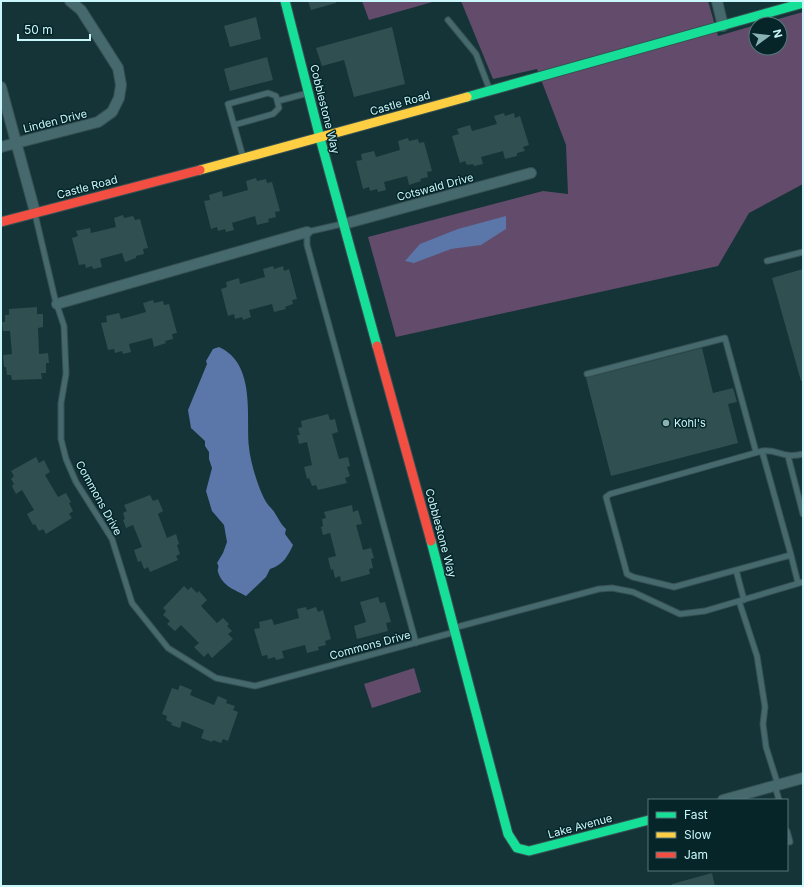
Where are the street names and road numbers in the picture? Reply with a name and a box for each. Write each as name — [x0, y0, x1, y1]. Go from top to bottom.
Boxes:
street label: Cobblestone Way — [307, 63, 343, 155]
street label: Castle Road — [368, 88, 432, 118]
street label: Linden Drive — [22, 106, 88, 136]
street label: Cotswald Drive — [395, 170, 475, 204]
street label: Castle Road — [55, 172, 119, 202]
street label: Commons Drive — [73, 458, 125, 538]
street label: Cobblestone Way — [422, 487, 460, 579]
street label: Commons Drive — [328, 627, 412, 663]
street label: Lake Avenue — [546, 811, 614, 841]

